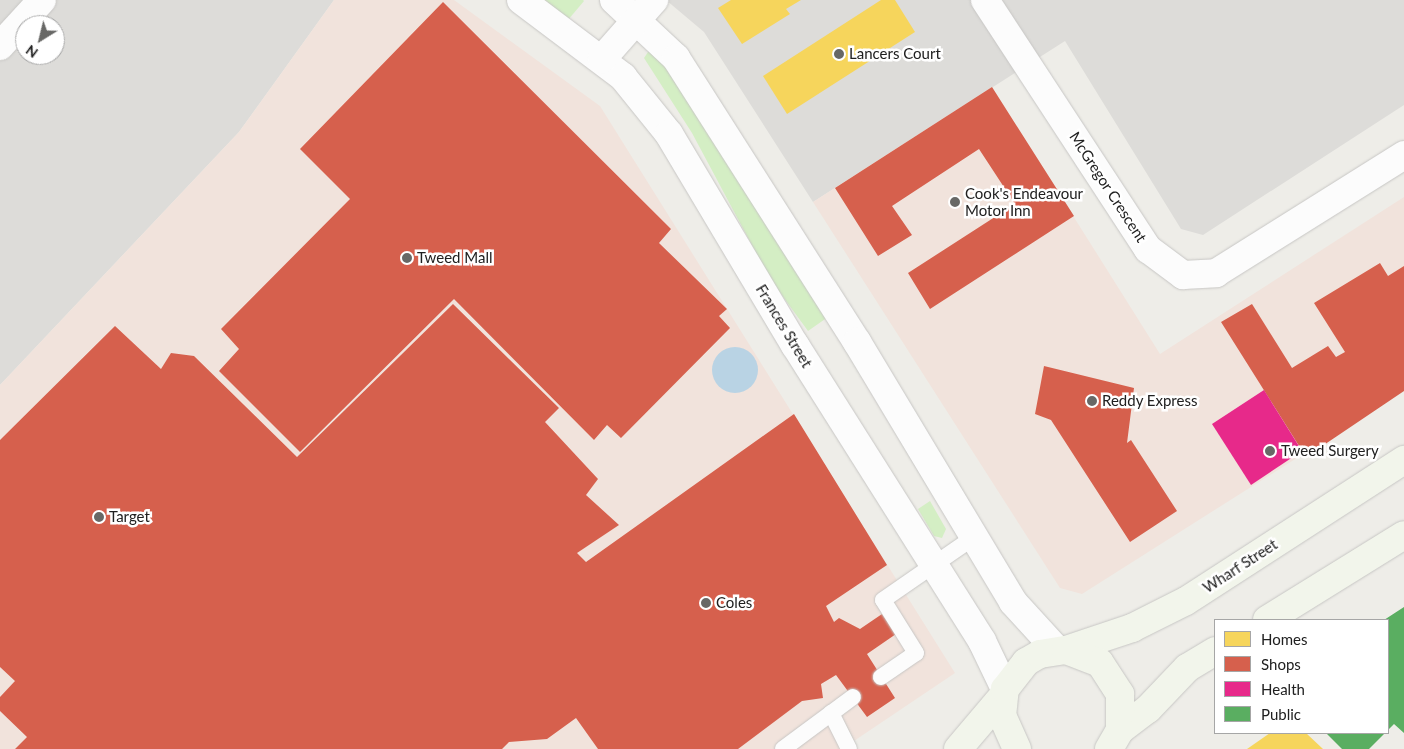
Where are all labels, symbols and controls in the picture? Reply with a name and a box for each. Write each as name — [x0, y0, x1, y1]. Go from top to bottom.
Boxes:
north arrow — [15, 15, 65, 65]
text: N — [22, 42, 41, 62]
place label: Lancers Court — [849, 45, 941, 63]
marker: Lancers Court — [833, 48, 845, 60]
street label: McGregor Crescent — [1066, 128, 1150, 246]
place label: Cook's Endeavour Motor Inn — [965, 184, 1083, 219]
marker: Cook's Endeavour Motor Inn — [949, 196, 961, 208]
place label: Tweed Mall — [417, 249, 493, 267]
marker: Tweed Mall — [401, 252, 413, 264]
street label: Frances Street — [752, 281, 816, 371]
place label: Reddy Express — [1102, 392, 1198, 410]
marker: Reddy Express — [1086, 395, 1098, 407]
place label: Tweed Surgery — [1281, 442, 1379, 460]
marker: Tweed Surgery — [1263, 444, 1277, 458]
place label: Target — [109, 508, 150, 526]
marker: Target — [93, 511, 105, 523]
street label: Wharf Street — [1199, 535, 1281, 597]
place label: Coles — [716, 594, 752, 612]
marker: Coles — [700, 597, 712, 609]
legend — [1214, 619, 1389, 734]
text: Homes — [1261, 630, 1307, 648]
text: Shops — [1261, 655, 1301, 673]
text: Health — [1261, 680, 1305, 698]
text: Public — [1261, 705, 1301, 723]

